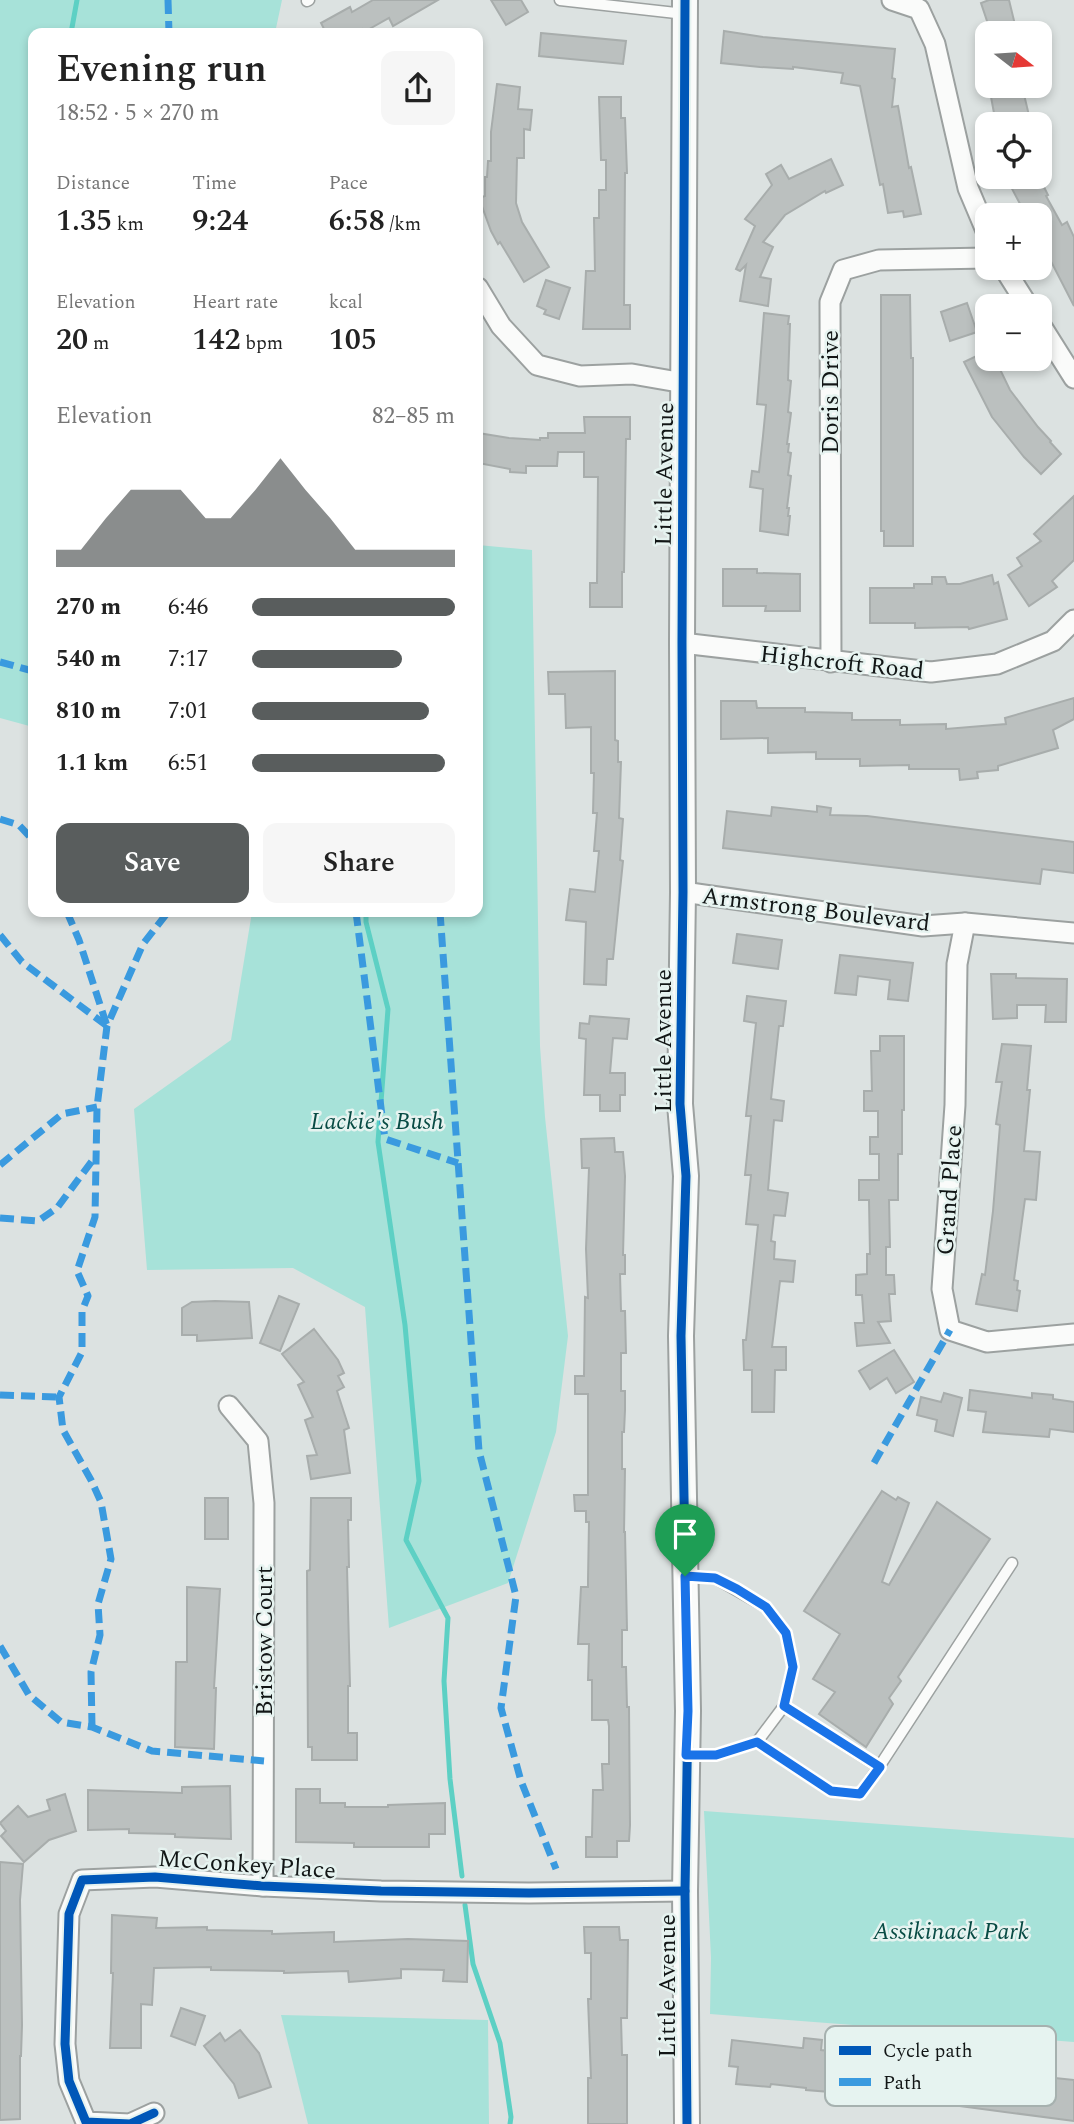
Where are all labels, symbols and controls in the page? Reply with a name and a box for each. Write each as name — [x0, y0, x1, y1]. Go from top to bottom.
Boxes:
north arrow — [975, 21, 1052, 98]
map controls — [975, 21, 1052, 371]
text: Evening run — [56, 41, 267, 99]
button: share — [381, 51, 455, 125]
text: 18:52 · 5 × 270 m — [56, 96, 220, 131]
button: locate — [975, 112, 1052, 189]
text: Distance — [56, 169, 130, 198]
text: Time — [192, 169, 237, 198]
text: Pace — [329, 169, 368, 198]
text: 1.35 — [56, 198, 112, 244]
text: 9:24 — [192, 198, 248, 244]
text: 6:58 — [329, 198, 385, 244]
button: + — [975, 203, 1052, 280]
text: km — [112, 210, 144, 239]
text: /km — [385, 210, 421, 239]
text: Elevation — [56, 288, 136, 317]
text: Heart rate — [192, 288, 278, 317]
text: kcal — [329, 288, 363, 317]
button: − — [975, 294, 1052, 371]
text: 20 — [56, 317, 88, 363]
text: 142 — [192, 317, 241, 363]
text: 105 — [329, 317, 377, 363]
text: m — [88, 329, 109, 358]
text: bpm — [241, 329, 283, 358]
street label: Doris Drive — [813, 330, 849, 454]
text: Elevation — [56, 399, 152, 434]
text: 82–85 m — [372, 399, 455, 434]
street label: Little Avenue — [646, 402, 684, 546]
text: 270 m — [56, 590, 121, 625]
text: 6:46 — [168, 590, 208, 625]
street label: Highcroft Road — [758, 636, 926, 689]
text: 540 m — [56, 642, 121, 677]
text: 7:17 — [168, 642, 208, 677]
text: 810 m — [56, 694, 121, 729]
text: 7:01 — [168, 694, 208, 729]
text: 1.1 km — [56, 746, 128, 781]
text: 6:51 — [168, 746, 208, 781]
button: Save — [56, 823, 249, 903]
button: Share — [263, 823, 455, 903]
street label: Armstrong Boulevard — [700, 878, 932, 942]
street label: Little Avenue — [646, 969, 682, 1113]
park label: Lackie's Bush — [310, 1104, 444, 1140]
street label: Grand Place — [927, 1124, 973, 1256]
pin — [655, 1504, 715, 1576]
icon: arrive — [666, 1515, 704, 1553]
street label: Bristow Court — [247, 1566, 283, 1716]
street label: McConkey Place — [157, 1841, 337, 1889]
street label: Little Avenue — [650, 1914, 686, 2058]
park label: Assikinack Park — [872, 1914, 1029, 1950]
legend — [825, 2026, 1056, 2106]
text: Cycle path — [883, 2037, 973, 2066]
text: Path — [883, 2069, 922, 2098]

